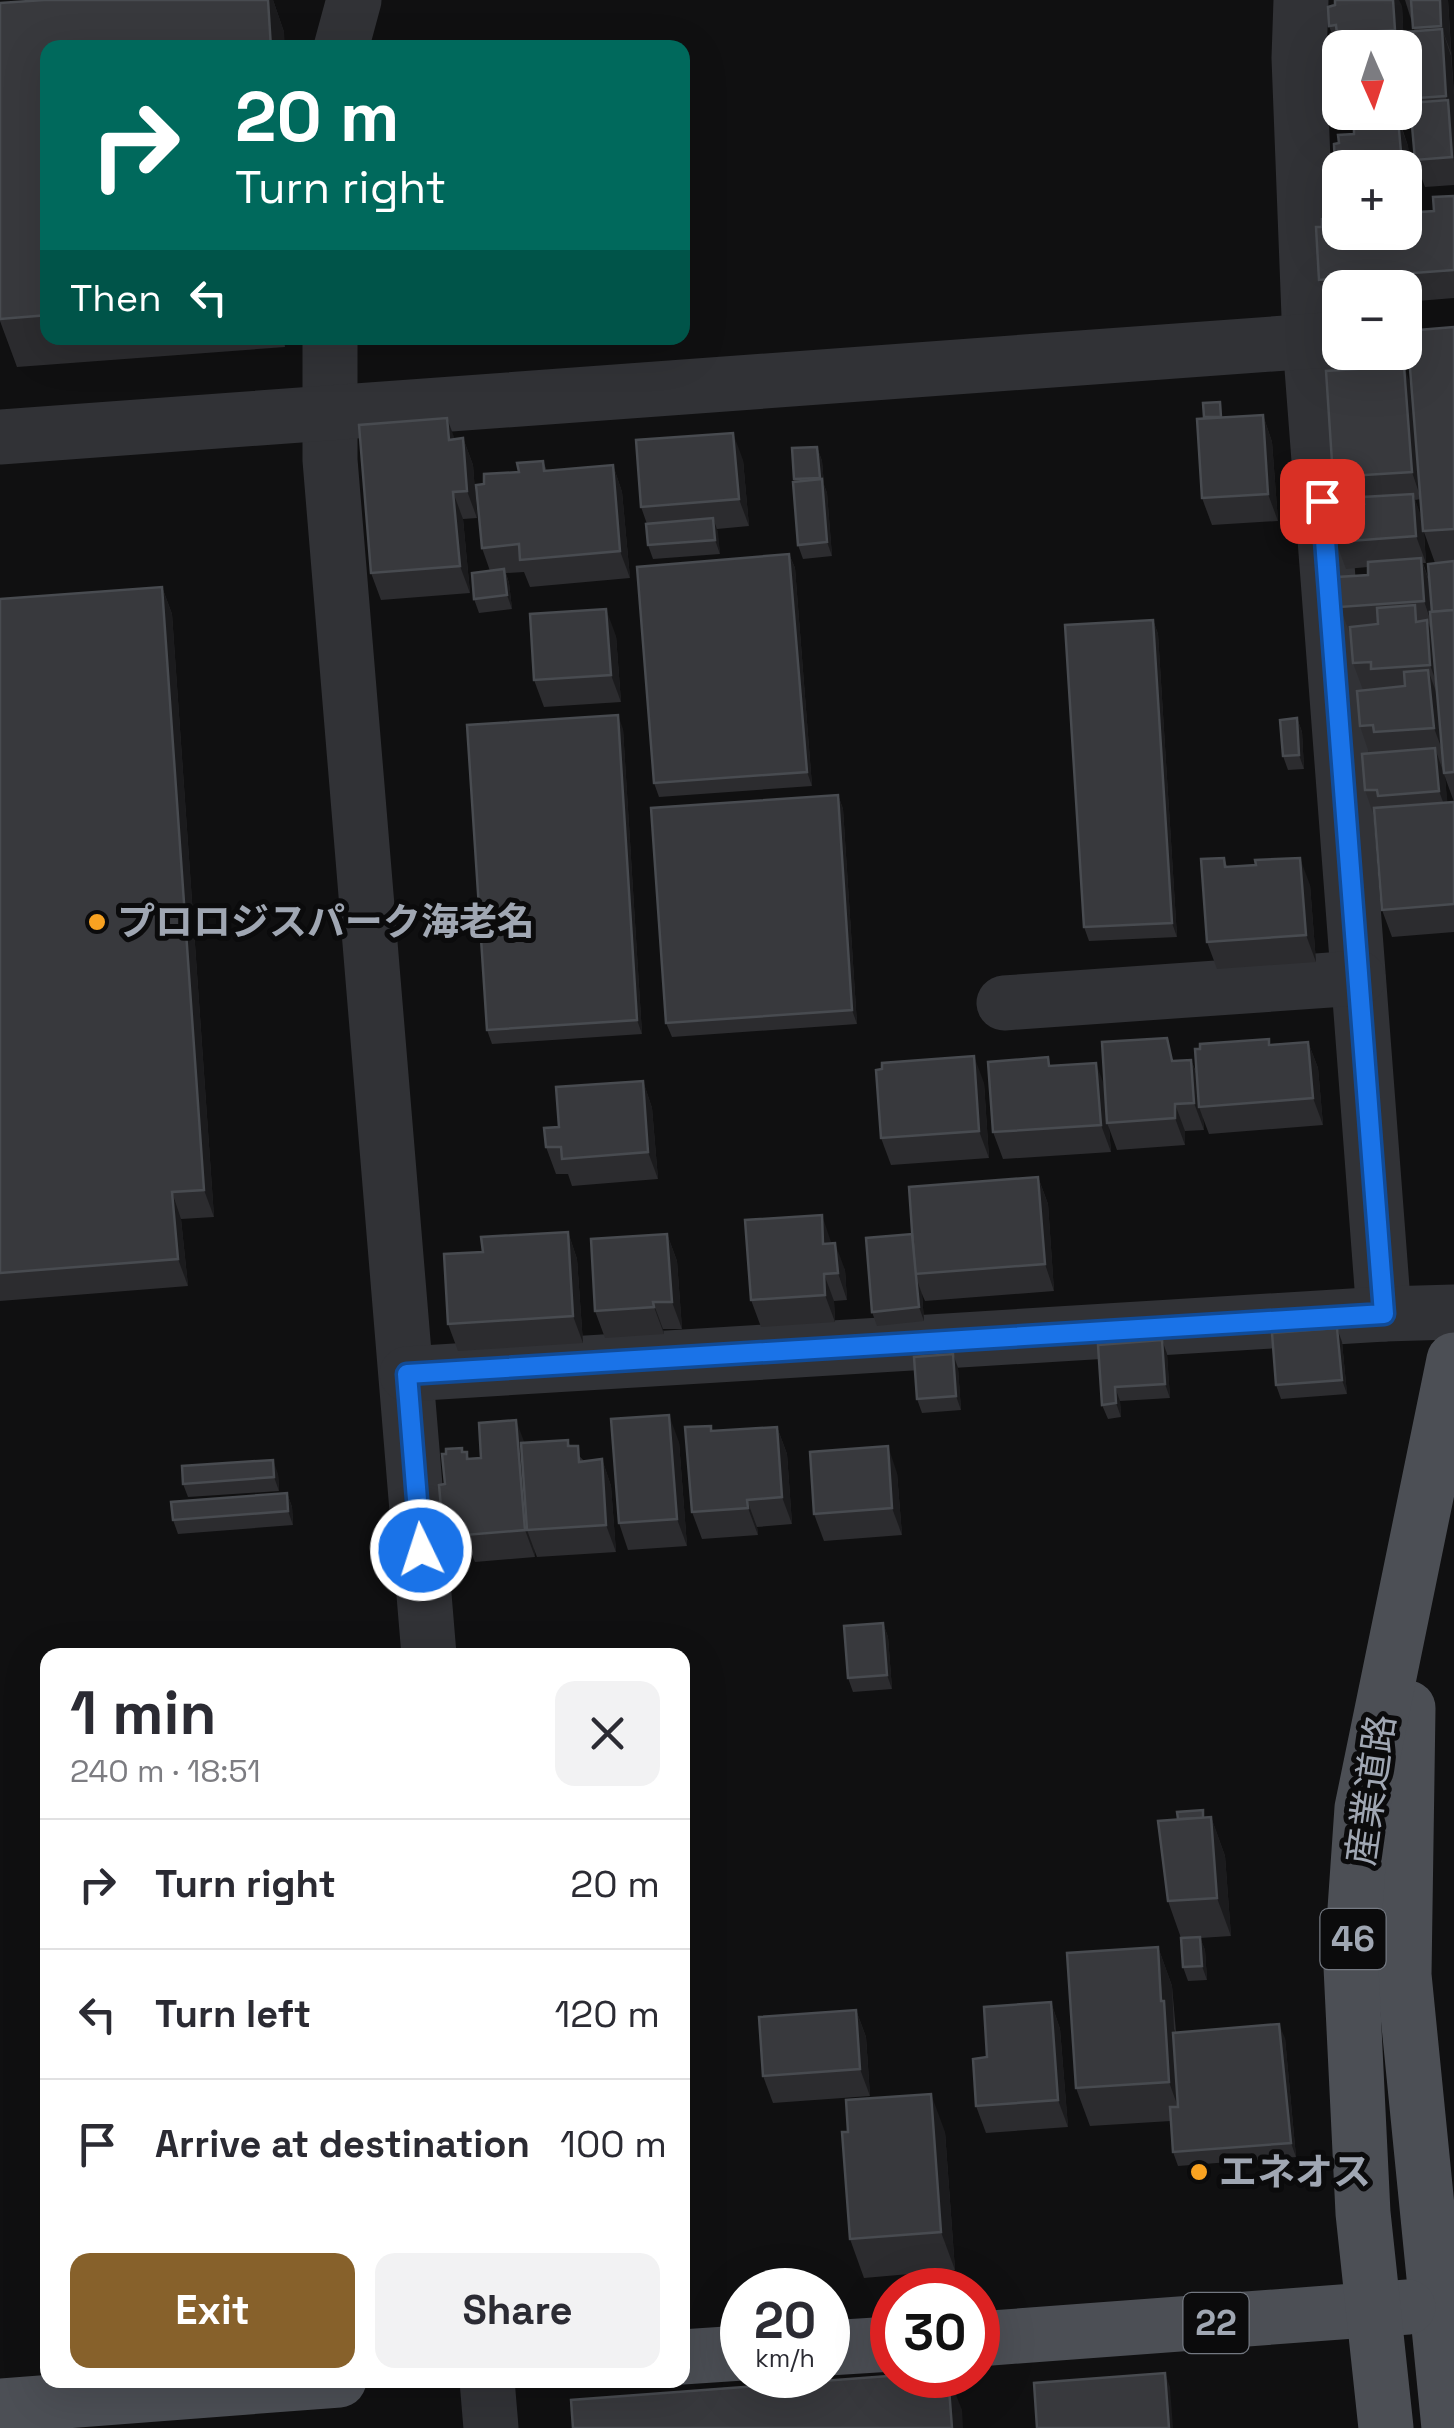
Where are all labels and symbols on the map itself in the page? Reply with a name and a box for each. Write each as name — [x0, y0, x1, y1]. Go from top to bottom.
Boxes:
north arrow — [1322, 30, 1422, 130]
pin — [1280, 459, 1365, 544]
place label: プロロジスパーク海老名 — [117, 898, 535, 946]
marker: プロロジスパーク海老名 — [86, 911, 108, 933]
position arrow — [369, 1498, 473, 1602]
street label: 産業道路 — [1337, 1711, 1405, 1869]
road number: 46 — [1320, 1909, 1386, 1969]
place label: エネオス — [1219, 2148, 1371, 2196]
marker: エネオス — [1188, 2161, 1210, 2183]
speed limit sign: 30 — [870, 2268, 1000, 2398]
road number: 22 — [1184, 2293, 1248, 2353]

